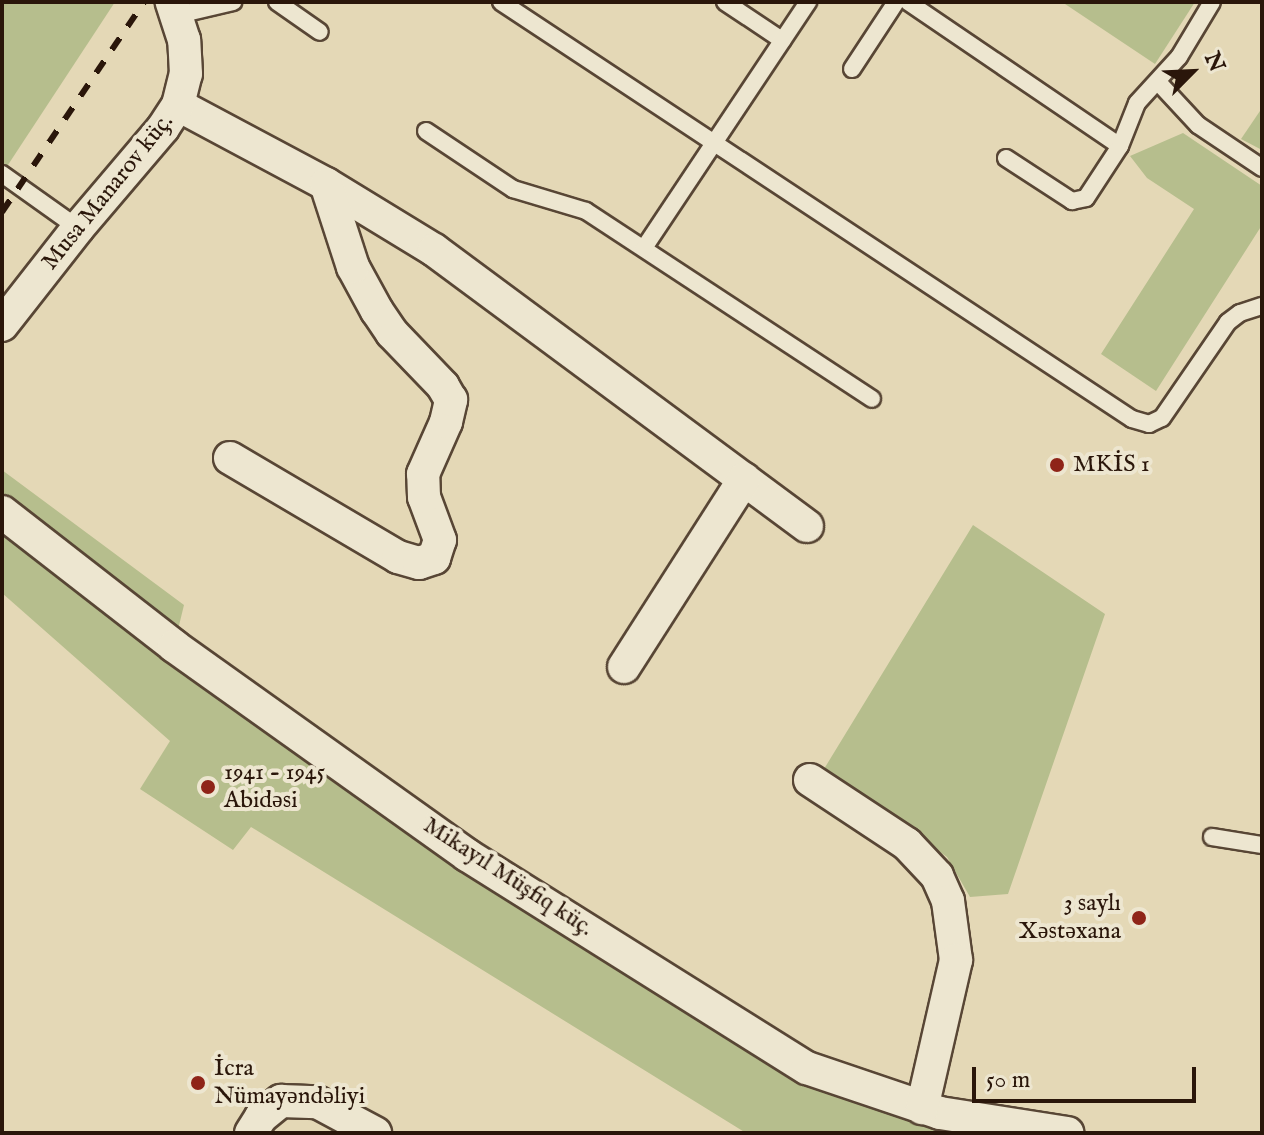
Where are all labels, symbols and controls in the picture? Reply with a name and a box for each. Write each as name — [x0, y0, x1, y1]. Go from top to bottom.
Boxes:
north arrow — [1152, 32, 1232, 112]
text: N — [1197, 48, 1231, 77]
street label: Musa Manarov küç. — [36, 108, 180, 276]
place label: MKİS 1 — [1073, 451, 1150, 479]
marker: MKİS 1 — [1048, 456, 1066, 474]
place label: 1941 - 1945 Abidəsi — [224, 759, 325, 815]
marker: 1941 - 1945 Abidəsi — [199, 778, 217, 796]
street label: Mikayıl Müşfiq küç. — [417, 811, 599, 943]
place label: 3 saylı Xəstəxana — [1018, 890, 1121, 946]
marker: 3 saylı Xəstəxana — [1128, 907, 1150, 929]
scale bar — [976, 1051, 1200, 1101]
place label: İcra Nümayəndəliyi — [214, 1055, 365, 1111]
text: 50 m — [986, 1065, 1030, 1096]
marker: İcra Nümayəndəliyi — [189, 1074, 207, 1092]

